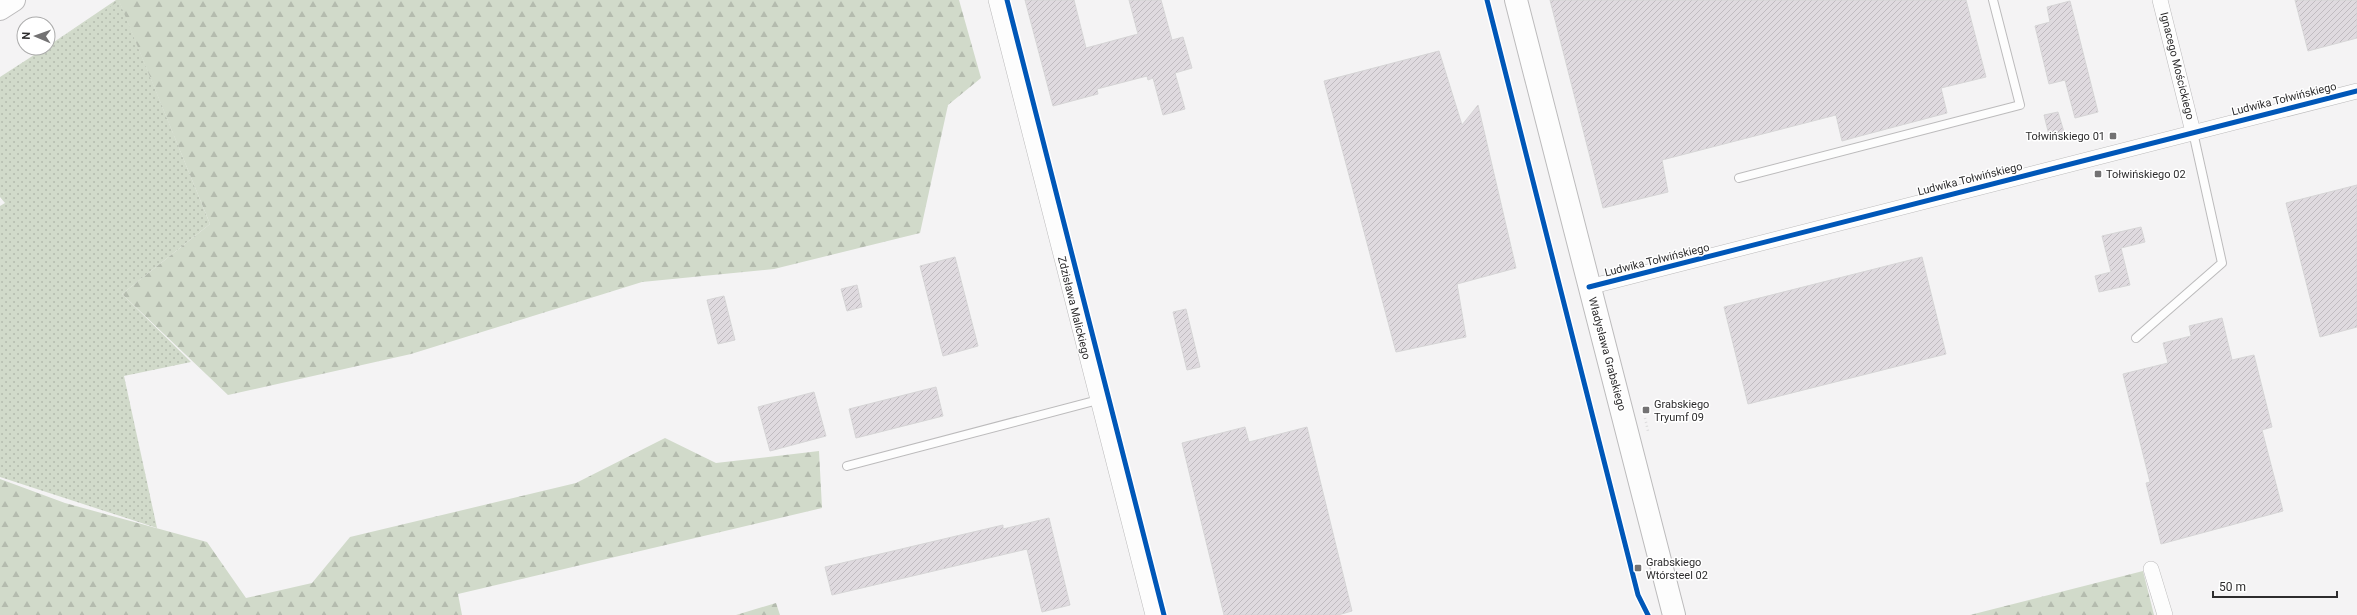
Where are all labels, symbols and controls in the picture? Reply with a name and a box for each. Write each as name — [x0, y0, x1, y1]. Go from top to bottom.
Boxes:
street label: Ignacego Mościckiego — [2157, 11, 2197, 121]
north arrow — [16, 16, 56, 56]
text: N — [20, 31, 33, 40]
street label: Ludwika Tołwińskiego — [2230, 80, 2338, 118]
place label: Tołwińskiego 01 — [2025, 130, 2105, 143]
marker: Tołwińskiego 01 — [2108, 131, 2118, 141]
street label: Ludwika Tołwińskiego — [1916, 160, 2024, 198]
place label: Tołwińskiego 02 — [2106, 168, 2186, 181]
marker: Tołwińskiego 02 — [2093, 169, 2103, 179]
street label: Ludwika Tołwińskiego — [1603, 241, 1711, 279]
street label: Zdzisława Malickiego — [1055, 255, 1093, 361]
street label: Władysława Grabskiego — [1586, 296, 1628, 412]
place label: Grabskiego Tryumf 09 — [1654, 398, 1709, 424]
marker: Grabskiego Tryumf 09 — [1641, 405, 1651, 415]
place label: Grabskiego Wtórsteel 02 — [1646, 556, 1708, 582]
marker: Grabskiego Wtórsteel 02 — [1633, 563, 1643, 573]
scale bar — [2213, 573, 2337, 599]
text: 50 m — [2219, 580, 2246, 594]

